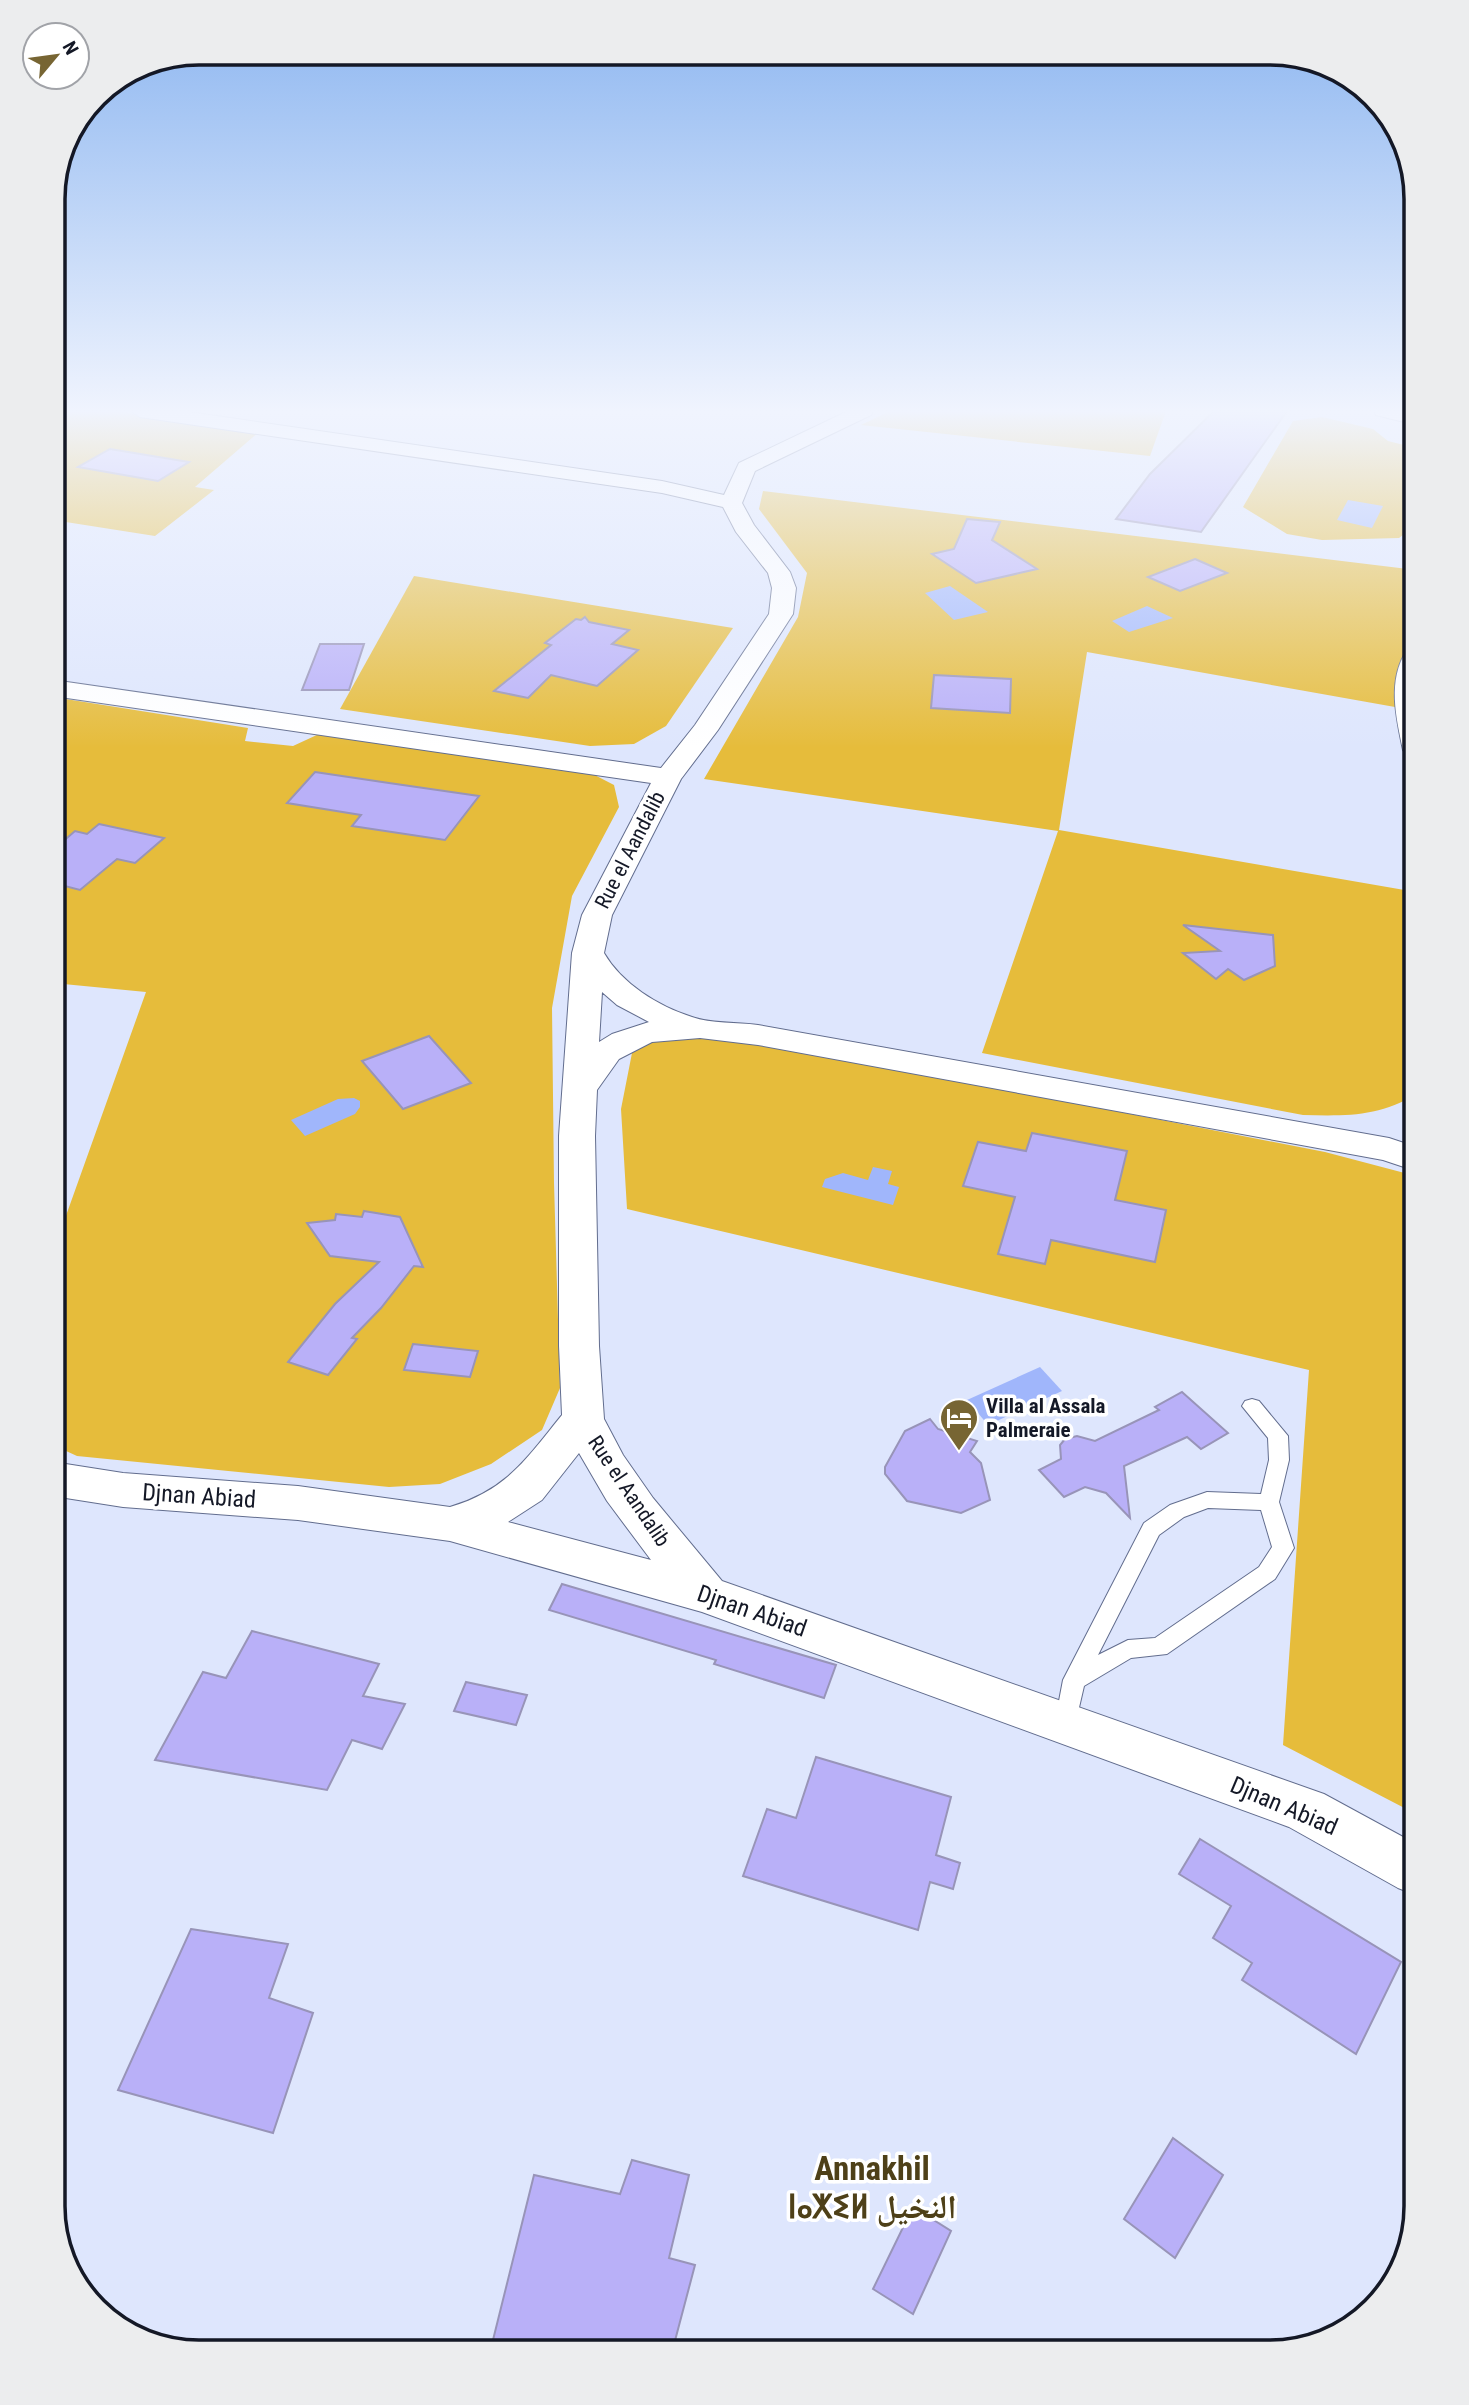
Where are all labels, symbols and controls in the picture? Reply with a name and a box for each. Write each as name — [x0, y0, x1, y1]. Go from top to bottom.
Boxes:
north arrow — [21, 21, 91, 91]
text: N — [58, 37, 83, 59]
street label: Rue el Aandalib — [590, 787, 670, 913]
place label: Villa al Assala Palmeraie — [986, 1394, 1106, 1442]
hotel icon: Villa al Assala Palmeraie — [938, 1397, 980, 1452]
street label: Rue el Aandalib — [583, 1431, 675, 1551]
street label: Djnan Abiad — [141, 1478, 257, 1514]
street label: Djnan Abiad — [694, 1579, 810, 1643]
street label: Djnan Abiad — [1226, 1771, 1342, 1841]
district label: Annakhil ⵏⴰⵅⵉⵍ النخيل — [787, 2149, 957, 2227]

